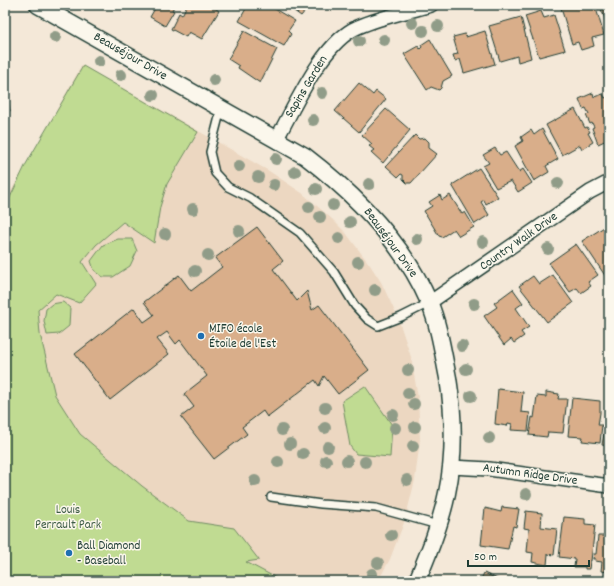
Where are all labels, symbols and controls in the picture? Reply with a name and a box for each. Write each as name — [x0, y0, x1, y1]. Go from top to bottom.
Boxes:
street label: Beauséjour Drive — [90, 28, 171, 86]
street label: Sapins Garden — [281, 52, 333, 122]
street label: Beauséjour Drive — [358, 204, 422, 282]
street label: Country Walk Drive — [476, 208, 562, 276]
place label: MIFO école Étoile de l'Est — [209, 320, 276, 354]
marker: MIFO école Étoile de l'Est — [196, 331, 206, 341]
street label: Autumn Ridge Drive — [482, 459, 579, 491]
park label: Louis Perrault Park — [35, 501, 101, 535]
place label: Ball Diamond - Baseball — [77, 537, 140, 571]
scale bar — [468, 542, 589, 568]
marker: Ball Diamond - Baseball — [64, 548, 74, 558]
text: 50 m — [474, 549, 497, 566]

